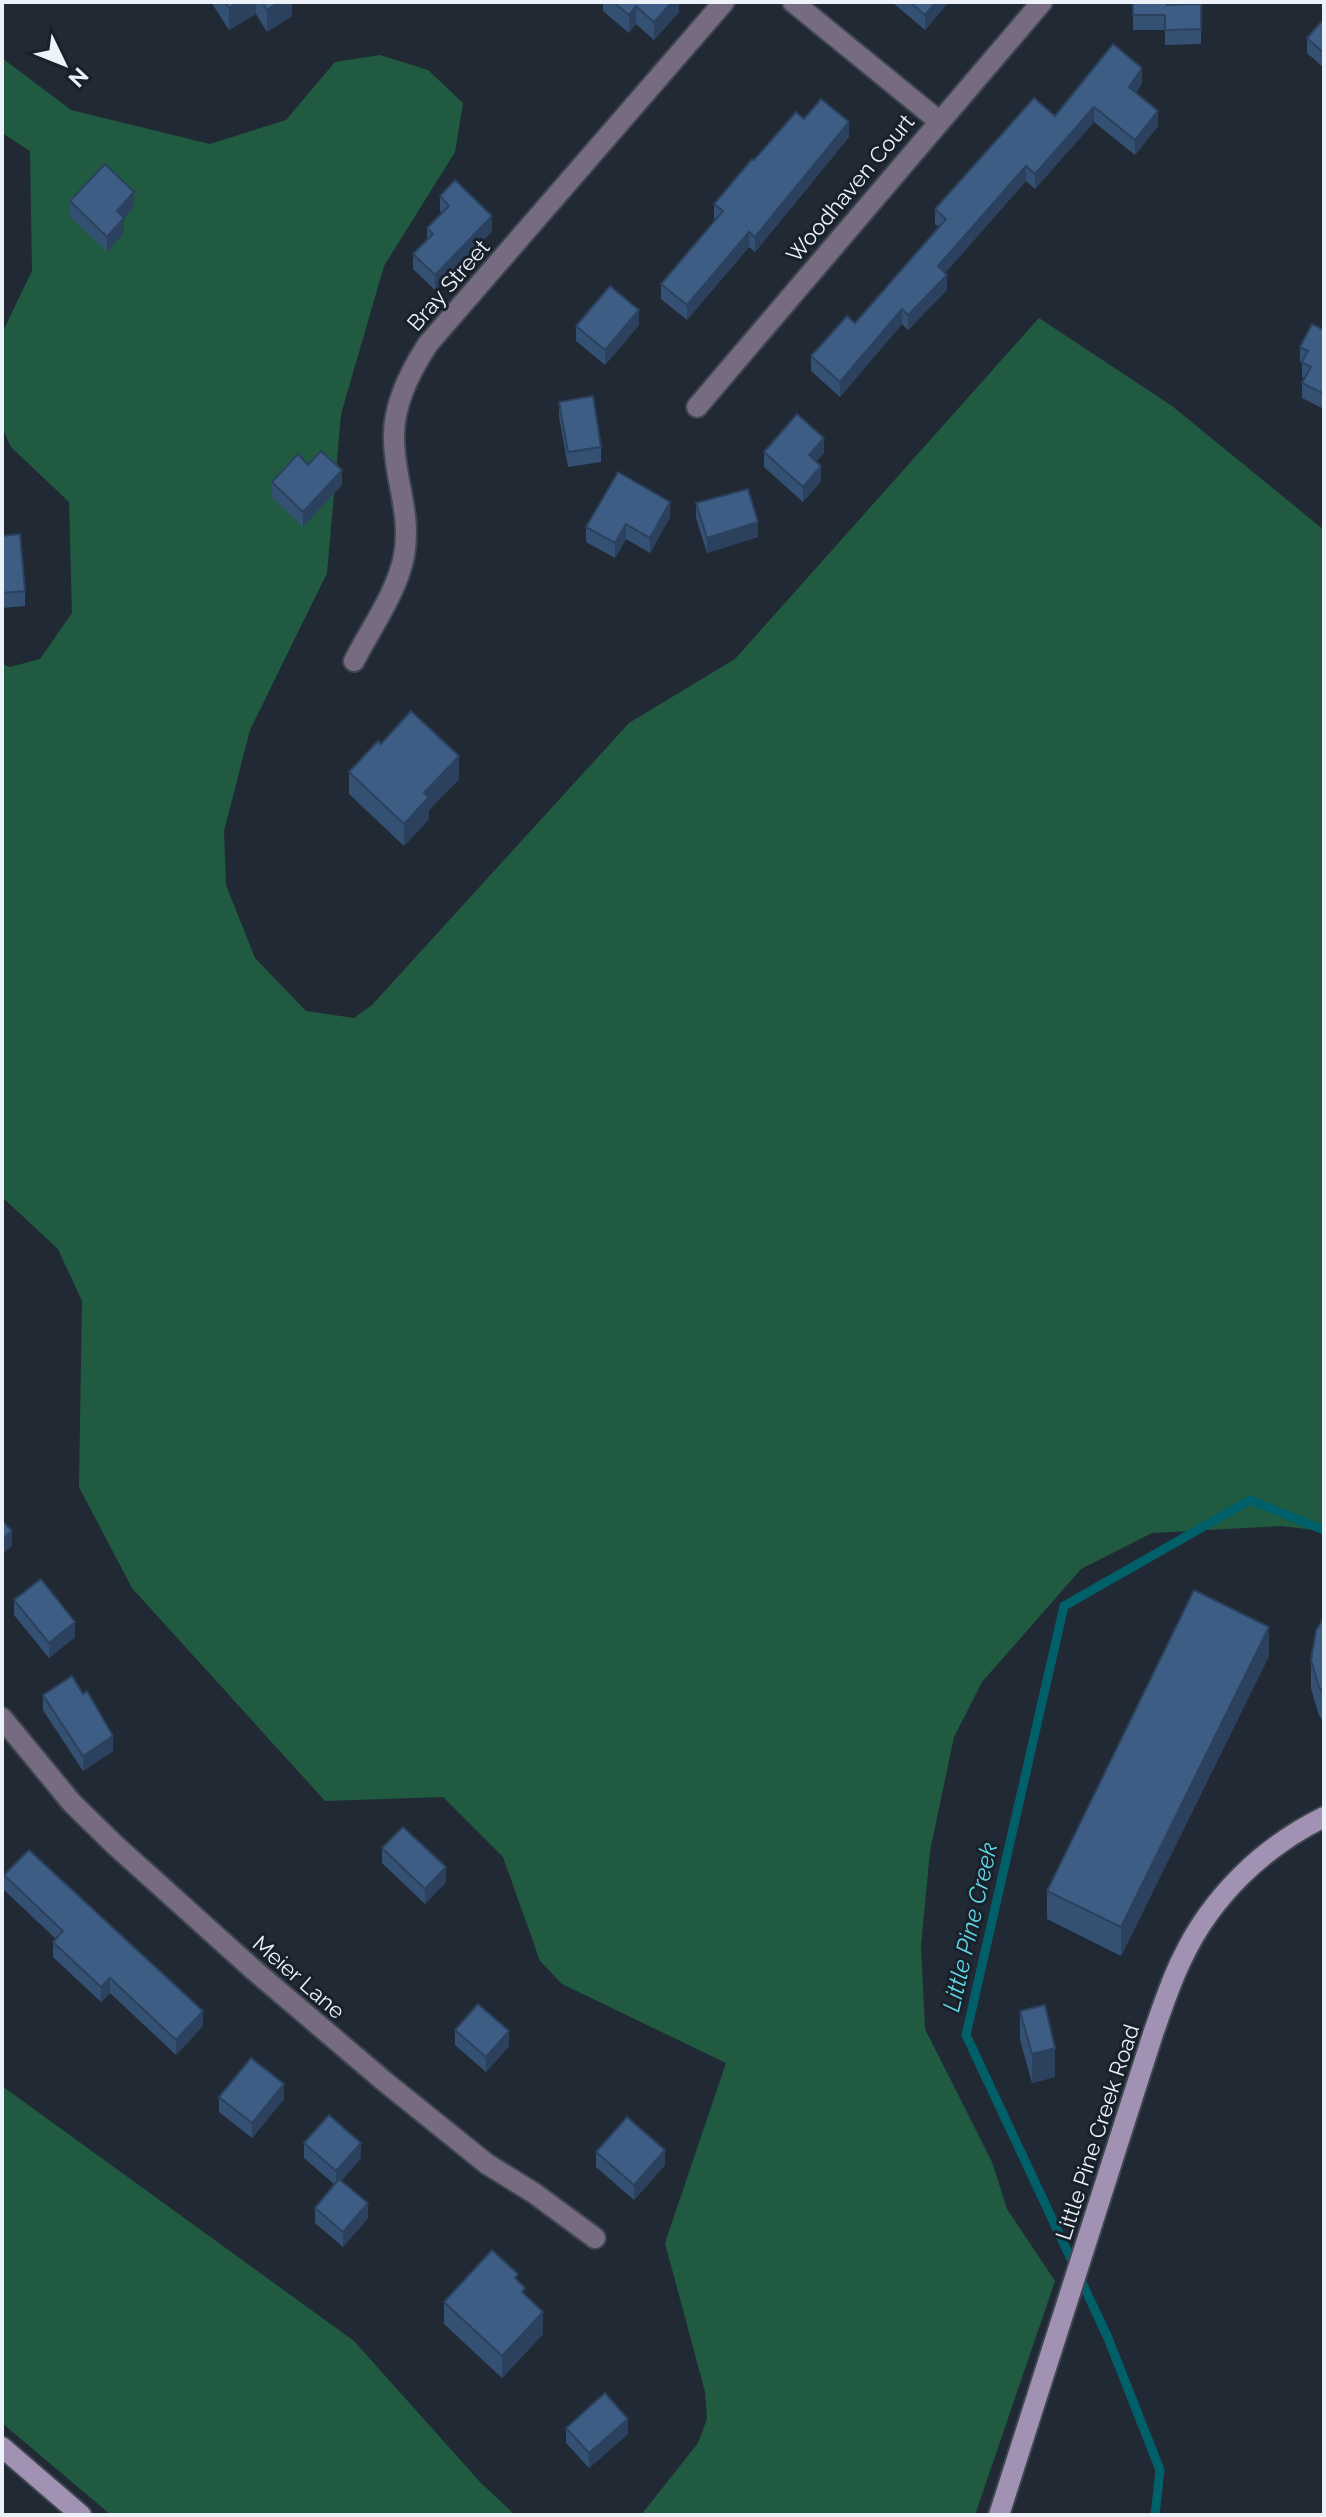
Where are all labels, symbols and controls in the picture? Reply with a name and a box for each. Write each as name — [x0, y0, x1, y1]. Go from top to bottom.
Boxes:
north arrow — [24, 24, 104, 104]
text: N — [63, 63, 94, 93]
street label: Woodhaven Court — [781, 108, 920, 267]
street label: Bray Street — [401, 234, 495, 336]
water label: Little Pine Creek — [936, 1839, 1004, 2014]
street label: Meier Lane — [248, 1930, 350, 2024]
street label: Little Pine Creek Road — [1050, 2021, 1144, 2243]

